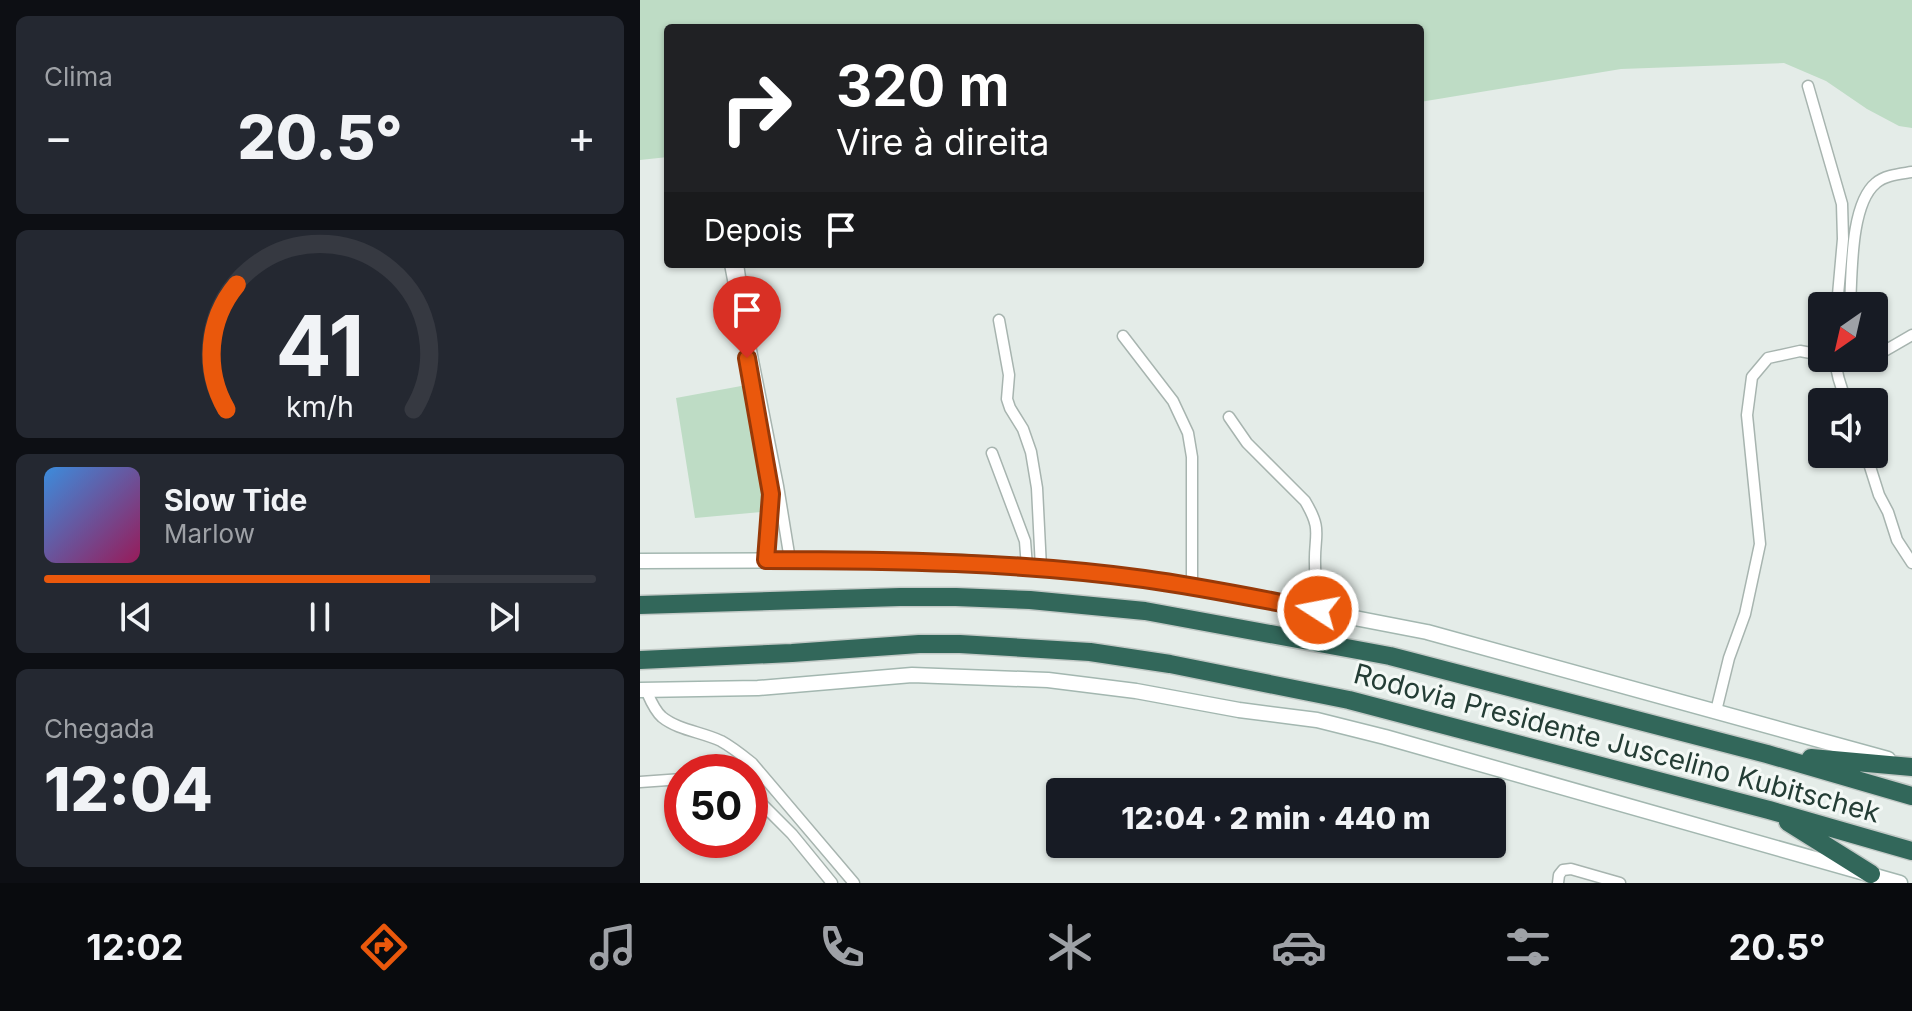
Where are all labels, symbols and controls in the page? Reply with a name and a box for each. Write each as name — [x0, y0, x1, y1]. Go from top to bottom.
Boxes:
text: 320 m — [836, 52, 1010, 120]
icon: right — [704, 56, 808, 160]
text: Clima — [44, 61, 113, 92]
text: 20.5° — [237, 101, 403, 173]
text: − — [44, 110, 73, 164]
text: + — [567, 110, 596, 164]
text: Vire à direita — [836, 120, 1050, 164]
icon: arrive — [819, 208, 863, 252]
text: Depois — [704, 212, 803, 248]
pin — [713, 276, 781, 358]
icon: arrive — [725, 288, 769, 332]
north arrow — [1808, 292, 1888, 372]
map controls — [1808, 292, 1888, 468]
text: 41 — [276, 295, 364, 396]
button: sound — [1808, 388, 1888, 468]
text: km/h — [286, 390, 354, 425]
text: Slow Tide — [164, 482, 307, 518]
text: Marlow — [164, 518, 255, 549]
position arrow — [1276, 568, 1360, 652]
icon: previous — [114, 595, 158, 639]
icon: pause — [298, 595, 342, 639]
icon: next — [482, 595, 526, 639]
street label: Rodovia Presidente Juscelino Kubitschek — [1350, 656, 1884, 830]
text: Chegada — [44, 713, 155, 744]
text: 12:04 — [44, 753, 213, 825]
speed limit sign: 50 — [664, 754, 768, 858]
text: 12:04 · 2 min · 440 m — [1121, 800, 1431, 836]
icon: directions — [356, 919, 412, 975]
icon: music — [585, 919, 641, 975]
icon: phone — [814, 919, 870, 975]
icon: climate — [1042, 919, 1098, 975]
icon: car — [1271, 919, 1327, 975]
icon: filters — [1500, 919, 1556, 975]
text: 12:02 — [86, 925, 184, 969]
text: 20.5° — [1729, 925, 1826, 969]

